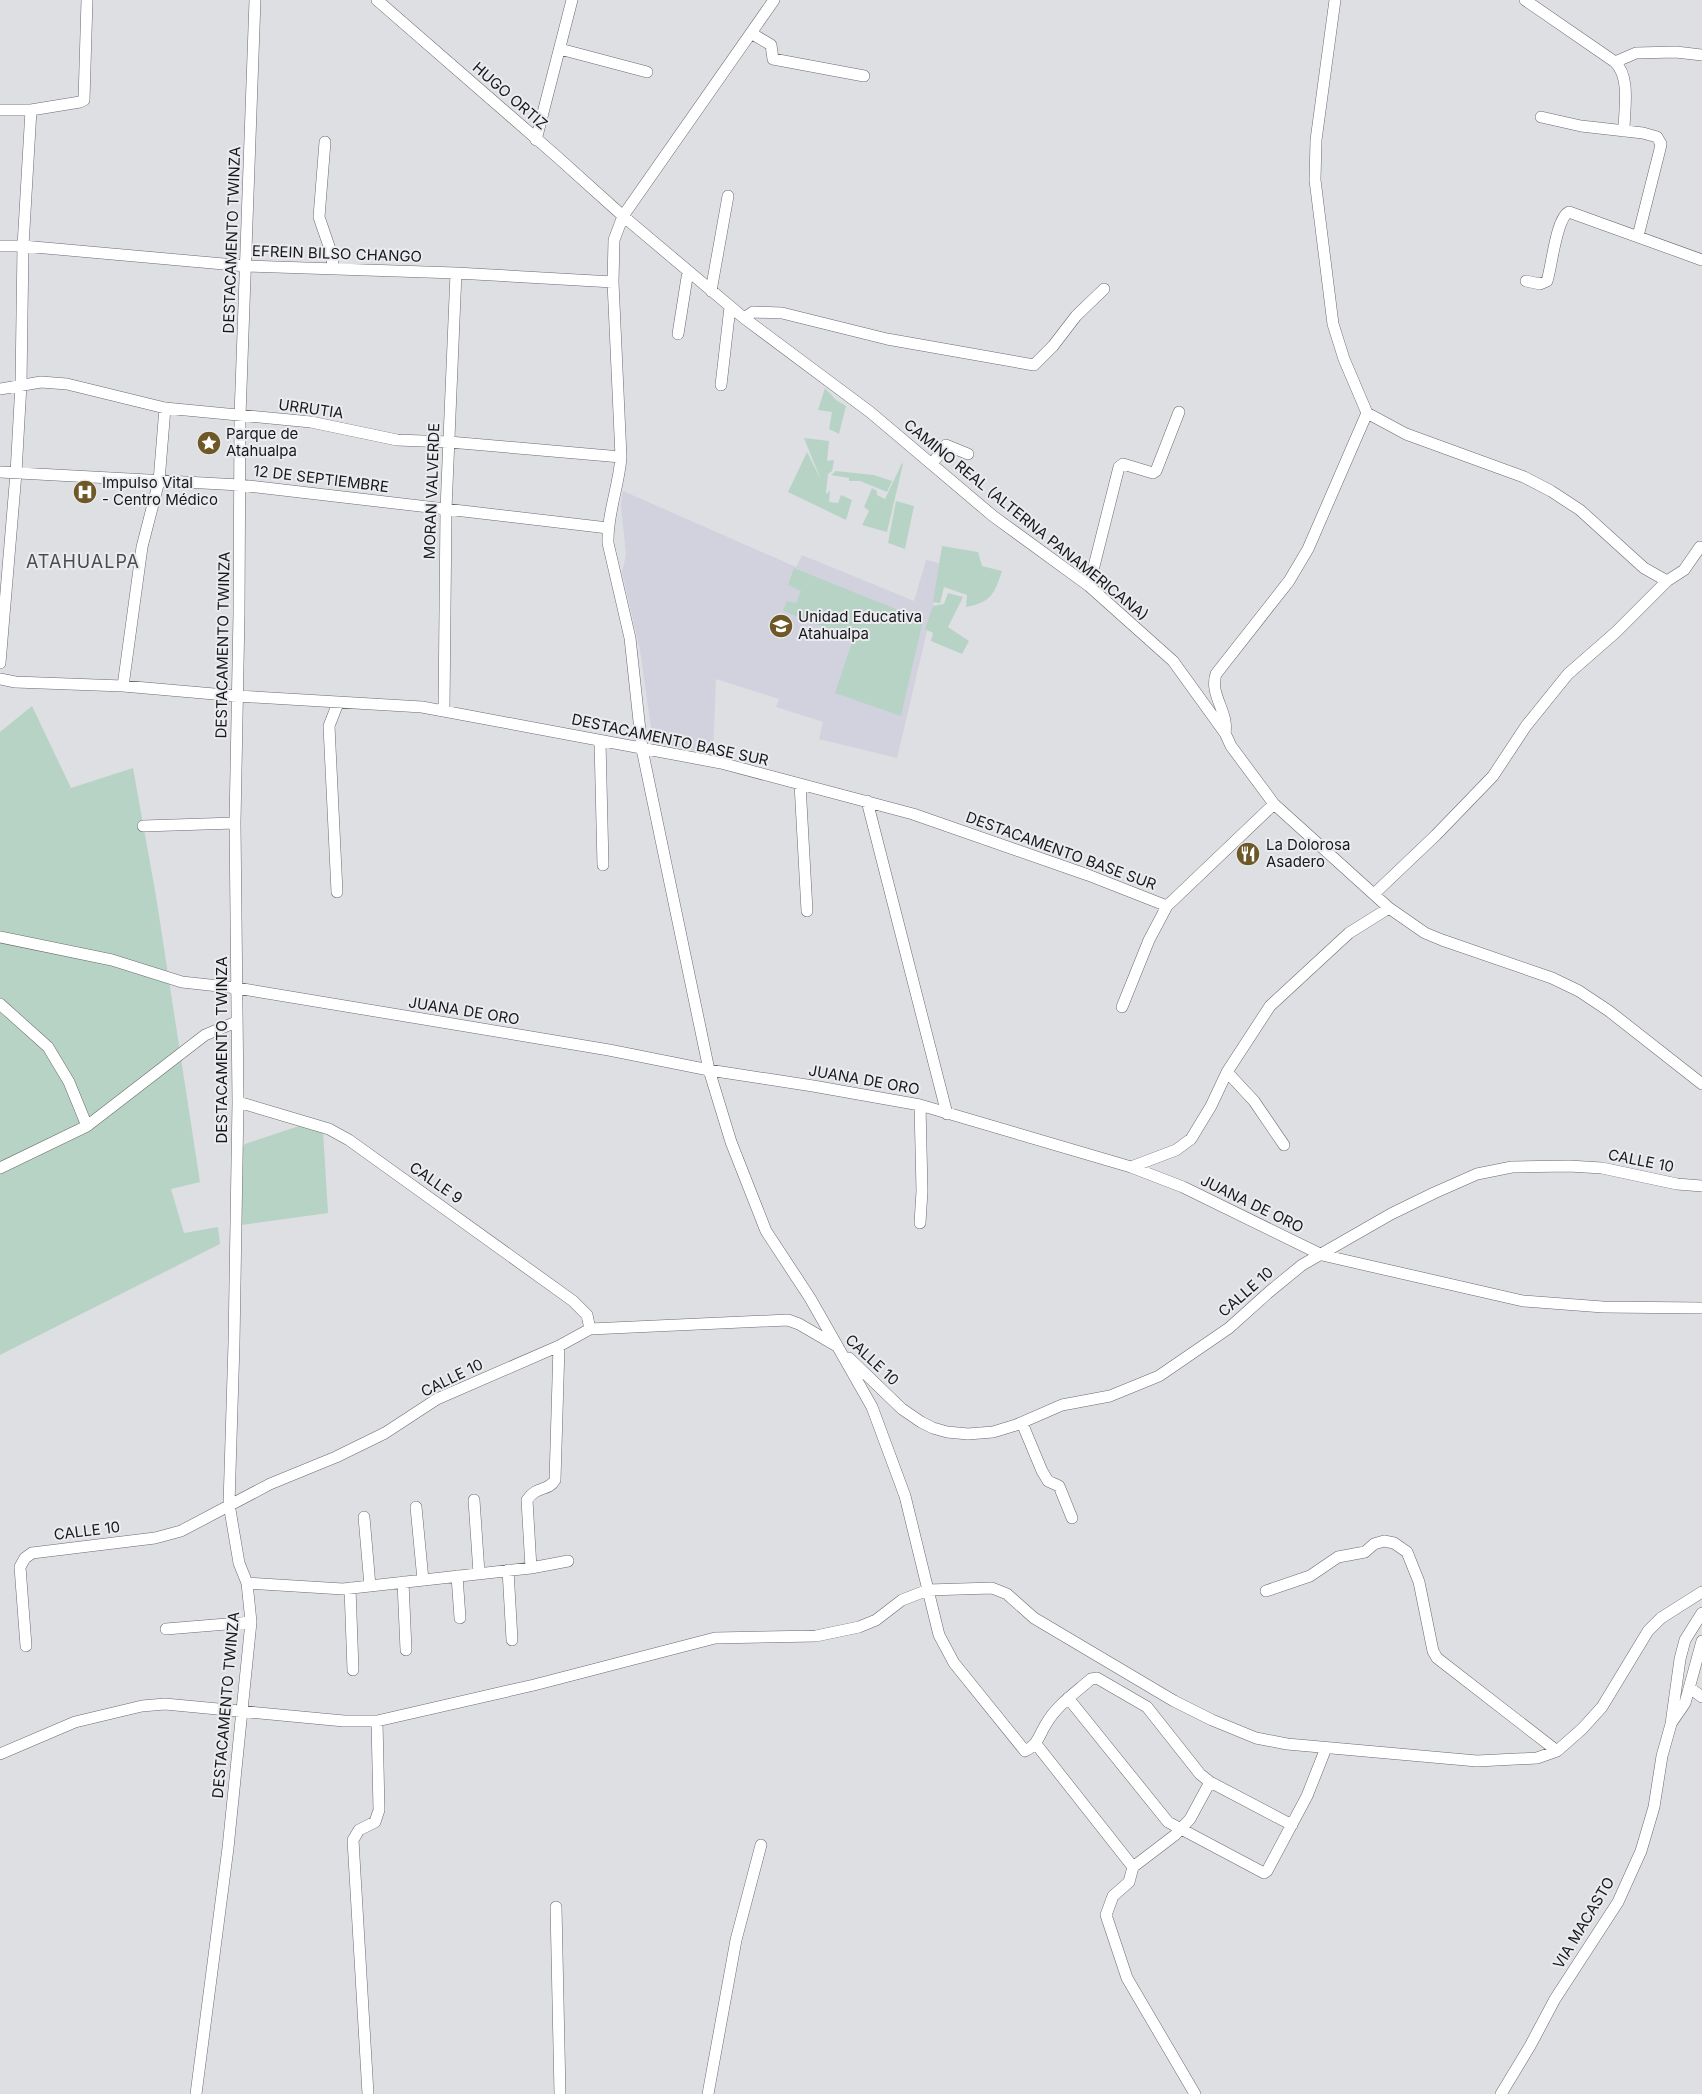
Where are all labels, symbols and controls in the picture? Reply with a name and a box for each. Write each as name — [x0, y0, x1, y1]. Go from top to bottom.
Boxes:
street label: HUGO ORTIZ — [469, 58, 552, 133]
street label: DESTACAMENTO TWINZA — [219, 146, 244, 334]
street label: EFREIN BILSO CHANGO — [252, 241, 422, 266]
street label: URRUTIA — [277, 395, 345, 422]
street label: CAMINO REAL (ALTERNA PANAMERICANA) — [900, 415, 1152, 624]
street label: MORAN VALVERDE — [420, 422, 443, 560]
place label: Parque de Atahualpa — [226, 424, 298, 460]
place icon: Parque de Atahualpa — [196, 430, 222, 456]
street label: 12 DE SEPTIEMBRE — [252, 461, 390, 496]
place label: Impulso Vital - Centro Médico — [102, 473, 218, 509]
hospital icon: Impulso Vital - Centro Médico — [72, 479, 98, 505]
district label: ATAHUALPA — [26, 551, 140, 572]
street label: DESTACAMENTO TWINZA — [211, 551, 234, 739]
place label: Unidad Educativa Atahualpa — [798, 607, 922, 643]
school or university icon: Unidad Educativa Atahualpa — [768, 613, 794, 639]
street label: DESTACAMENTO BASE SUR — [570, 709, 771, 770]
street label: DESTACAMENTO BASE SUR — [963, 807, 1159, 894]
place label: La Dolorosa Asadero — [1266, 835, 1350, 871]
restaurant icon: La Dolorosa Asadero — [1235, 841, 1261, 867]
street label: DESTACAMENTO TWINZA — [212, 956, 231, 1144]
street label: JUANA DE ORO — [407, 992, 521, 1029]
street label: JUANA DE ORO — [807, 1060, 921, 1099]
street label: CALLE 10 — [1607, 1145, 1676, 1176]
street label: CALLE 9 — [406, 1157, 467, 1208]
street label: JUANA DE ORO — [1198, 1170, 1307, 1237]
street label: CALLE 10 — [1214, 1263, 1277, 1321]
street label: CALLE 10 — [841, 1330, 903, 1389]
street label: CALLE 10 — [418, 1354, 486, 1401]
street label: CALLE 10 — [53, 1517, 121, 1544]
street label: DESTACAMENTO TWINZA — [208, 1611, 243, 1799]
street label: VIA MACASTO — [1549, 1873, 1618, 1972]

